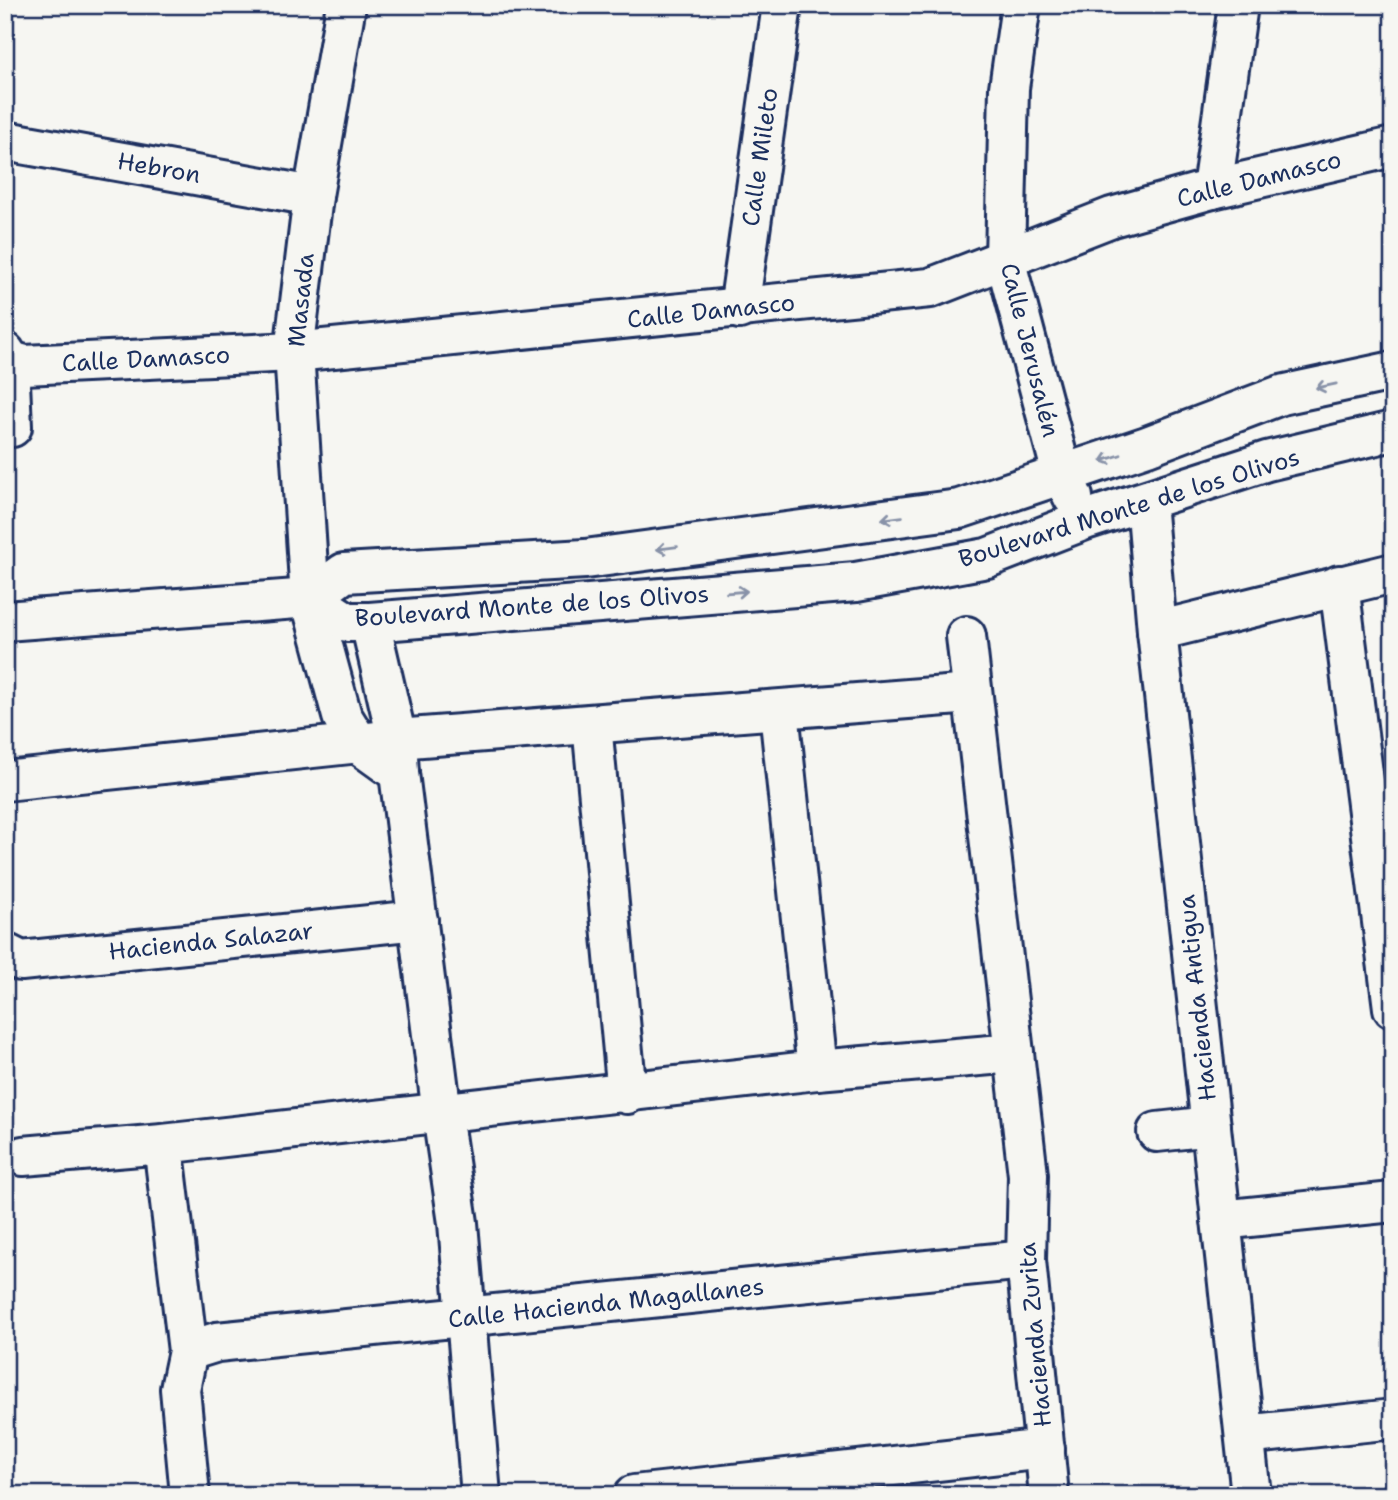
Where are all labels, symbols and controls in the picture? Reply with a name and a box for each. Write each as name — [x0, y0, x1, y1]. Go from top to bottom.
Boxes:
street label: Calle Mileto — [734, 86, 786, 228]
street label: Calle Damasco — [1173, 143, 1345, 215]
street label: Hebron — [115, 145, 203, 191]
street label: Masada — [280, 251, 322, 349]
street label: Calle Jerusalén — [993, 260, 1067, 440]
street label: Calle Damasco — [626, 286, 796, 336]
street label: Calle Damasco — [61, 339, 231, 379]
one-way arrow — [1315, 379, 1338, 393]
street label: Boulevard Monte de los Olivos — [955, 441, 1303, 575]
one-way arrow — [1100, 453, 1122, 465]
one-way arrow — [881, 512, 904, 525]
one-way arrow — [656, 542, 679, 555]
street label: Boulevard Monte de los Olivos — [354, 578, 710, 634]
one-way arrow — [726, 585, 748, 598]
street label: Hacienda Antigua — [1170, 893, 1224, 1103]
street label: Hacienda Salazar — [107, 914, 315, 968]
street label: Hacienda Zurita — [1011, 1241, 1059, 1429]
street label: Calle Hacienda Magallanes — [446, 1270, 766, 1336]

